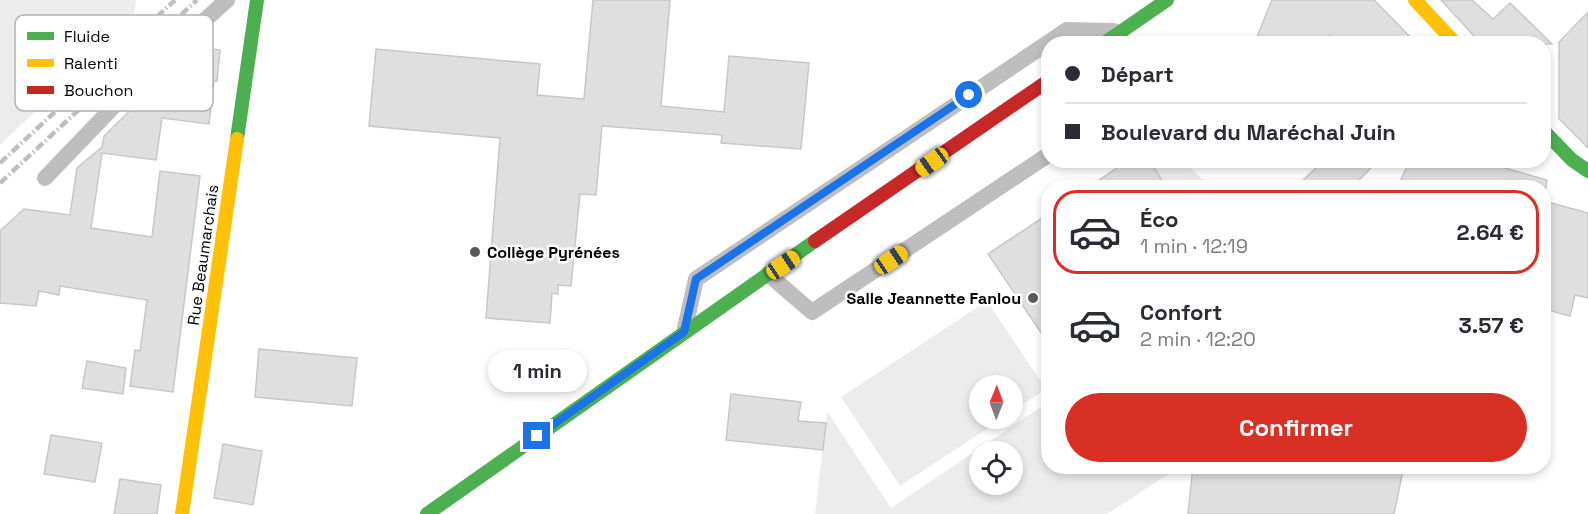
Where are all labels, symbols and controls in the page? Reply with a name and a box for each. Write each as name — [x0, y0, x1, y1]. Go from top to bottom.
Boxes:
legend — [15, 15, 213, 111]
text: Fluide — [64, 26, 110, 47]
text: Ralenti — [64, 53, 118, 74]
text: Départ — [1101, 60, 1174, 88]
text: Bouchon — [64, 80, 133, 101]
route start — [955, 81, 982, 108]
text: Boulevard du Maréchal Juin — [1101, 118, 1396, 146]
car — [912, 144, 952, 180]
street label: Rue Beaumarchais — [183, 183, 223, 327]
icon: car — [1068, 205, 1122, 259]
text: Éco — [1140, 205, 1179, 233]
text: 2.64 € — [1457, 218, 1524, 246]
text: 1 min · 12:19 — [1140, 233, 1248, 259]
place label: Collège Pyrénées — [487, 242, 620, 263]
car — [871, 242, 911, 278]
marker: Collège Pyrénées — [468, 245, 482, 259]
car — [763, 247, 803, 283]
place label: Salle Jeannette Fanlou — [846, 288, 1021, 309]
marker: Salle Jeannette Fanlou — [1026, 291, 1040, 305]
icon: car — [1068, 298, 1122, 352]
text: Confort — [1140, 298, 1222, 326]
text: 3.57 € — [1458, 311, 1524, 339]
text: 2 min · 12:20 — [1140, 326, 1256, 352]
callout: 1 min — [488, 349, 586, 391]
text: 1 min — [513, 358, 562, 384]
north arrow — [969, 375, 1023, 429]
map controls — [969, 375, 1023, 495]
button: Confirmer — [1065, 393, 1527, 462]
route end — [523, 422, 550, 449]
button: locate — [969, 441, 1023, 495]

